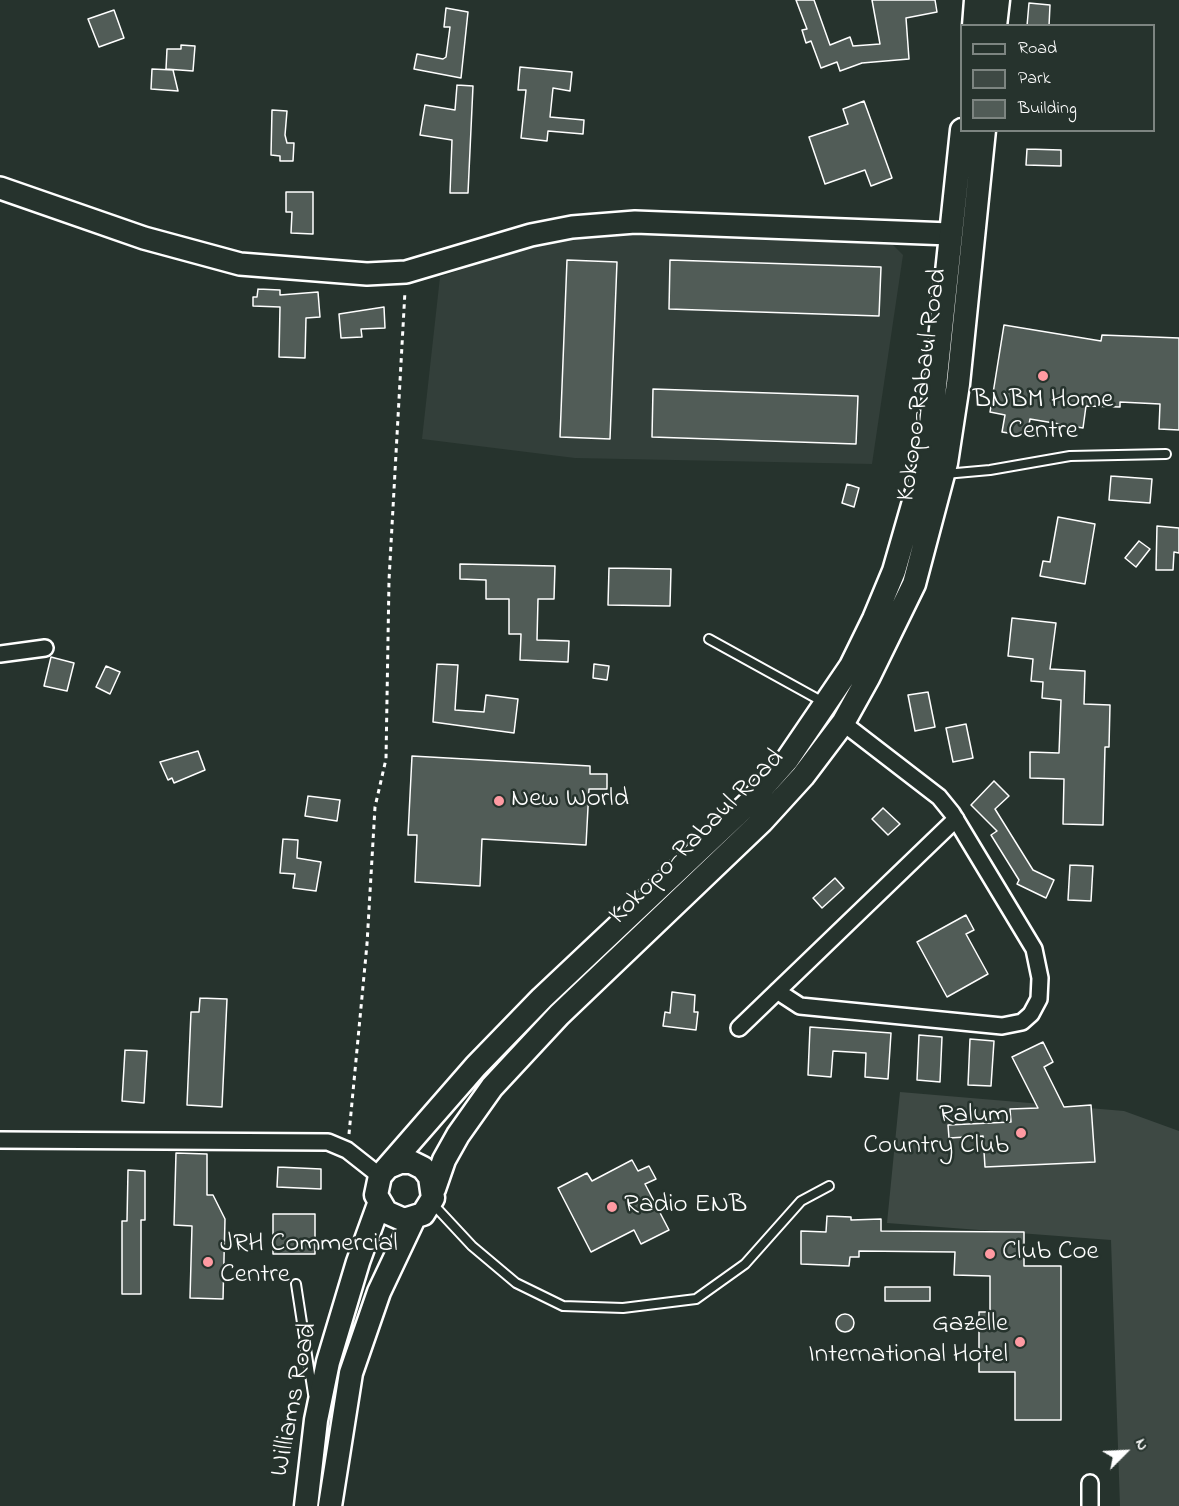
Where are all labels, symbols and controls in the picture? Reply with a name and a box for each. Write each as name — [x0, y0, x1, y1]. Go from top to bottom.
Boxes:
legend — [960, 24, 1155, 132]
text: Road — [1018, 36, 1057, 62]
text: Park — [1018, 66, 1051, 92]
text: Building — [1018, 96, 1077, 122]
street label: Kokopo-Rabaul Road — [892, 267, 956, 503]
marker: BNBM Home Centre — [1036, 369, 1050, 383]
place label: BNBM Home Centre — [973, 386, 1113, 449]
street label: Kokopo-Rabaul Road — [604, 744, 792, 932]
place label: New World — [511, 785, 629, 817]
marker: New World — [492, 794, 506, 808]
place label: Ralum Country Club — [863, 1101, 1009, 1164]
marker: Ralum Country Club — [1014, 1126, 1028, 1140]
place label: Radio ENB — [624, 1191, 747, 1223]
marker: Radio ENB — [605, 1200, 619, 1214]
place label: JRH Commercial Centre — [220, 1230, 398, 1293]
place label: Club Coe — [1002, 1238, 1099, 1270]
marker: Club Coe — [983, 1247, 997, 1261]
marker: JRH Commercial Centre — [201, 1255, 215, 1269]
place label: Gazelle International Hotel — [808, 1310, 1008, 1373]
street label: Williams Road — [265, 1320, 327, 1480]
marker: Gazelle International Hotel — [1013, 1335, 1027, 1349]
north arrow — [1095, 1422, 1155, 1482]
text: N — [1128, 1435, 1155, 1454]

